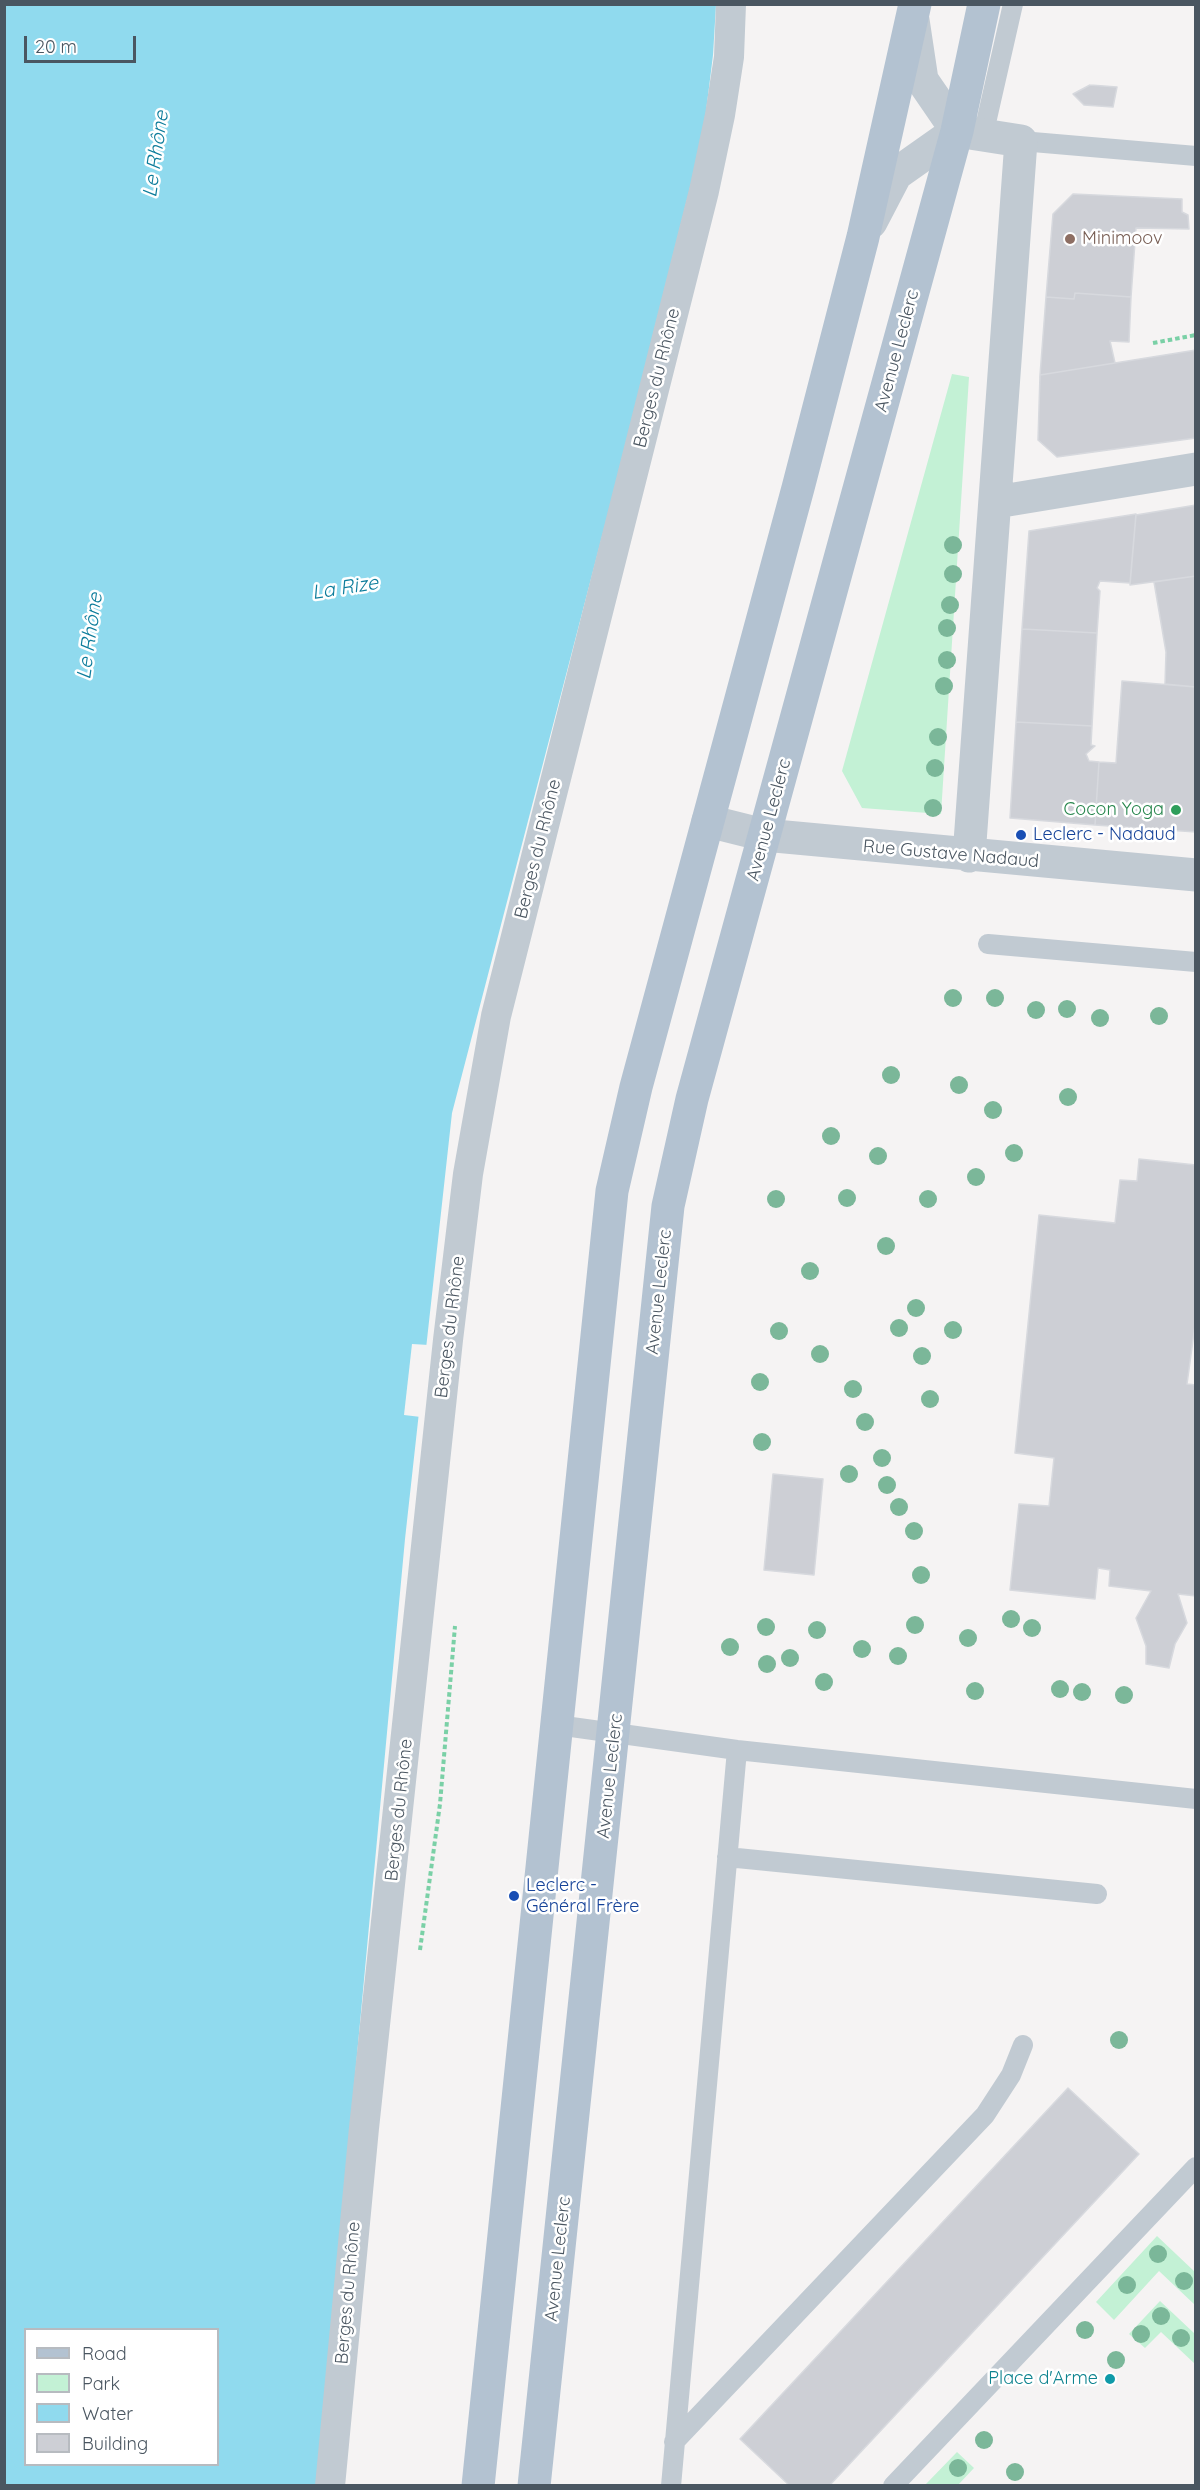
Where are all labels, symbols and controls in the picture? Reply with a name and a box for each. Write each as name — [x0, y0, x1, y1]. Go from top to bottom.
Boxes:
scale bar — [27, 24, 140, 62]
text: 20 m — [35, 35, 77, 58]
water label: Le Rhône — [138, 109, 174, 199]
place label: Minimoov — [1082, 228, 1163, 250]
marker: Minimoov — [1063, 232, 1077, 246]
street label: Avenue Leclerc — [870, 288, 924, 414]
street label: Berges du Rhône — [629, 306, 685, 450]
water label: La Rize — [310, 571, 380, 605]
water label: Le Rhône — [72, 591, 108, 681]
street label: Avenue Leclerc — [742, 757, 796, 883]
street label: Berges du Rhône — [510, 777, 566, 921]
place label: Cocon Yoga — [1064, 799, 1164, 821]
marker: Cocon Yoga — [1169, 803, 1183, 817]
place label: Leclerc - Nadaud — [1033, 824, 1176, 846]
marker: Leclerc - Nadaud — [1014, 828, 1028, 842]
street label: Rue Gustave Nadaud — [862, 836, 1040, 872]
street label: Avenue Leclerc — [642, 1228, 676, 1356]
street label: Berges du Rhône — [431, 1255, 469, 1399]
street label: Avenue Leclerc — [593, 1712, 627, 1840]
street label: Berges du Rhône — [381, 1738, 417, 1882]
place label: Leclerc - Général Frère — [526, 1875, 639, 1918]
marker: Leclerc - Général Frère — [507, 1889, 521, 1903]
street label: Avenue Leclerc — [541, 2195, 575, 2323]
street label: Berges du Rhône — [331, 2221, 365, 2365]
legend — [24, 2328, 219, 2466]
text: Road — [82, 2342, 127, 2365]
place label: Place d'Arme — [988, 2368, 1098, 2390]
text: Park — [82, 2372, 120, 2395]
marker: Place d'Arme — [1103, 2372, 1117, 2386]
text: Water — [82, 2402, 133, 2425]
text: Building — [82, 2432, 148, 2455]

